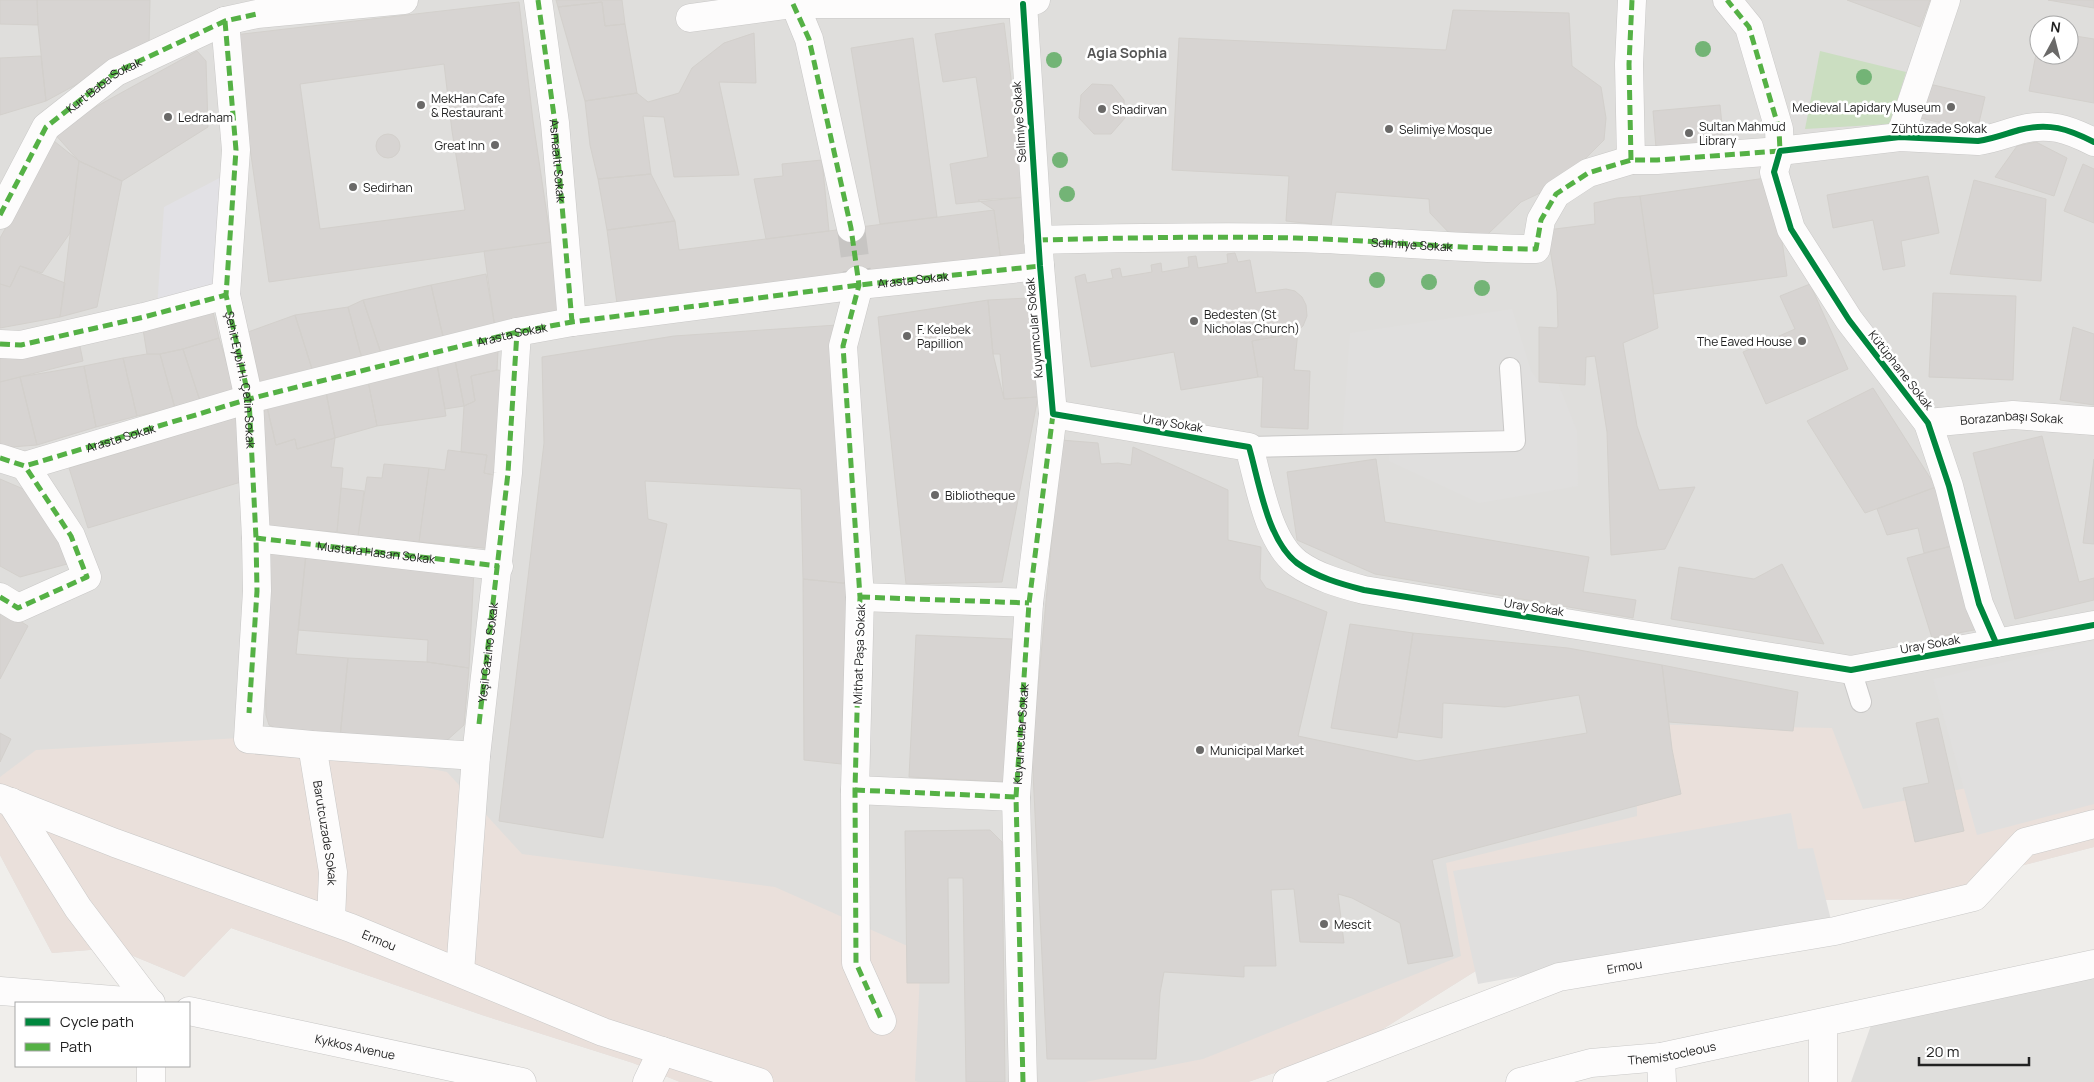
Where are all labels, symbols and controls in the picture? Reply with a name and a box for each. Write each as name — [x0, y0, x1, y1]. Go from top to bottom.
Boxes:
north arrow — [2029, 15, 2079, 65]
text: N — [2049, 17, 2062, 37]
district label: Agia Sophia — [1087, 43, 1167, 62]
street label: Kurt Baba Sokak — [62, 52, 145, 117]
street label: Selimiye Sokak — [1008, 80, 1030, 163]
place label: MekHan Cafe & Restaurant — [431, 90, 505, 121]
marker: MekHan Cafe & Restaurant — [415, 99, 427, 111]
place label: Medieval Lapidary Museum — [1792, 99, 1941, 116]
place label: Shadirvan — [1112, 101, 1167, 118]
marker: Medieval Lapidary Museum — [1945, 101, 1957, 113]
marker: Shadirvan — [1096, 103, 1108, 115]
place label: Ledraham — [178, 109, 233, 126]
marker: Ledraham — [162, 111, 174, 123]
street label: Asmaaltı Sokak — [546, 118, 570, 204]
place label: Sultan Mahmud Library — [1699, 118, 1786, 149]
street label: Zühtüzade Sokak — [1891, 120, 1988, 137]
place label: Selimiye Mosque — [1399, 121, 1492, 138]
marker: Selimiye Mosque — [1383, 123, 1395, 135]
marker: Sultan Mahmud Library — [1683, 127, 1695, 139]
place label: Great Inn — [435, 137, 485, 154]
marker: Great Inn — [489, 139, 501, 151]
place label: Sedirhan — [363, 179, 413, 196]
marker: Sedirhan — [347, 181, 359, 193]
street label: Selimiye Sokak — [1371, 233, 1454, 255]
street label: Arasta Sokak — [877, 267, 951, 292]
street label: Kuyumcular Sokak — [1021, 276, 1047, 379]
place label: Bedesten (St Nicholas Church) — [1204, 306, 1300, 337]
street label: Şehit Eybil H. Çetin Sokak — [221, 309, 260, 450]
marker: Bedesten (St Nicholas Church) — [1188, 315, 1200, 327]
street label: Arasta Sokak — [475, 318, 550, 350]
place label: F. Kelebek Papillion — [917, 321, 972, 352]
street label: Kütüphane Sokak — [1865, 327, 1938, 414]
marker: F. Kelebek Papillion — [901, 330, 913, 342]
place label: The Eaved House — [1697, 333, 1792, 350]
marker: The Eaved House — [1796, 335, 1808, 347]
street label: Borazanbaşı Sokak — [1959, 406, 2065, 428]
street label: Uray Sokak — [1142, 410, 1205, 436]
street label: Arasta Sokak — [84, 419, 158, 456]
place label: Bibliotheque — [945, 487, 1015, 504]
marker: Bibliotheque — [929, 489, 941, 501]
street label: Mustafa Hasan Sokak — [316, 537, 437, 567]
street label: Uray Sokak — [1503, 594, 1566, 620]
street label: Yeşil Gazino Sokak — [473, 600, 502, 704]
street label: Mithat Paşa Sokak — [849, 602, 869, 705]
street label: Uray Sokak — [1899, 630, 1962, 658]
street label: Kuyumcular Sokak — [1008, 682, 1032, 785]
place label: Municipal Market — [1210, 742, 1304, 759]
marker: Municipal Market — [1194, 744, 1206, 756]
street label: Barutcuzade Sokak — [309, 779, 342, 887]
place label: Mescit — [1334, 916, 1372, 933]
marker: Mescit — [1318, 918, 1330, 930]
street label: Ermou — [360, 925, 399, 954]
street label: Ermou — [1606, 955, 1643, 977]
legend — [15, 1002, 190, 1067]
text: Cycle path — [60, 1011, 134, 1032]
street label: Kykkos Avenue — [314, 1030, 397, 1063]
scale bar — [1919, 1034, 2029, 1066]
text: Path — [60, 1036, 92, 1057]
street label: Themistocleous — [1627, 1037, 1717, 1068]
text: 20 m — [1926, 1041, 1959, 1062]

